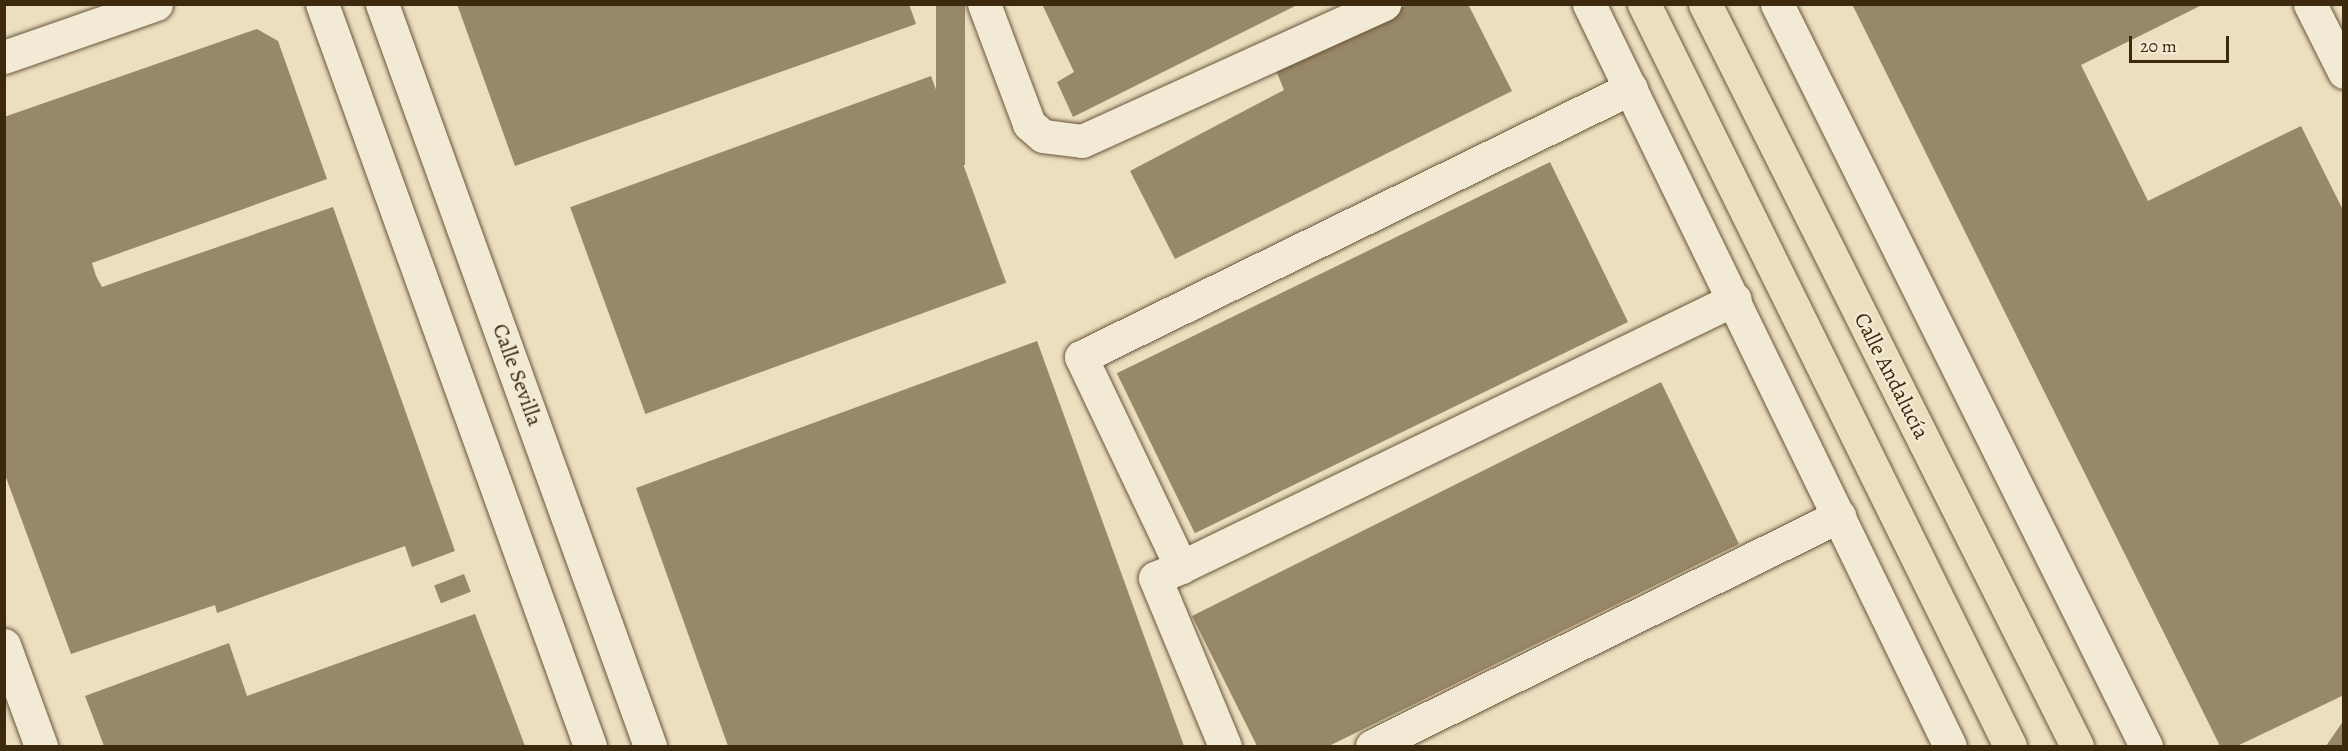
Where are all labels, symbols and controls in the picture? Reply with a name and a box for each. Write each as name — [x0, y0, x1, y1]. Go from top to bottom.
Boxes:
scale bar — [2132, 24, 2232, 62]
text: 20 m — [2140, 34, 2177, 58]
street label: Calle Andalucía — [1848, 308, 1934, 444]
street label: Calle Sevilla — [486, 320, 548, 430]

